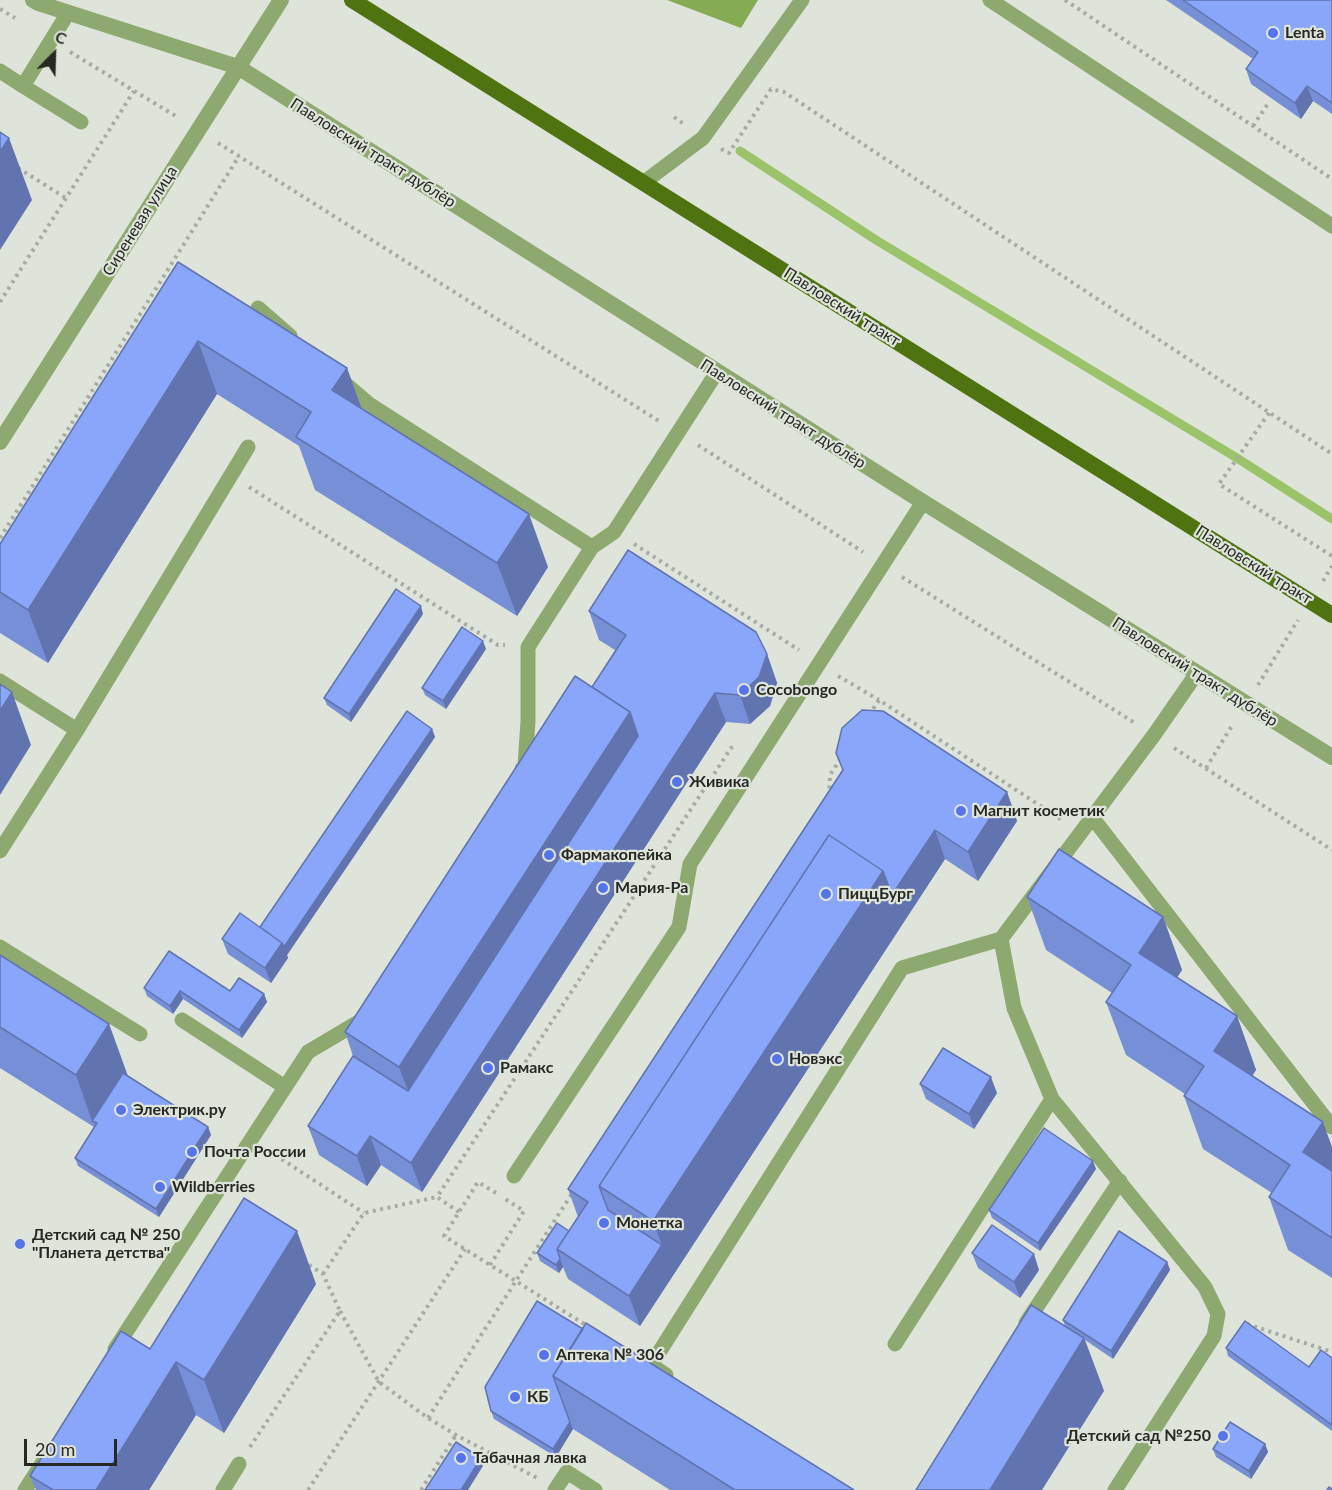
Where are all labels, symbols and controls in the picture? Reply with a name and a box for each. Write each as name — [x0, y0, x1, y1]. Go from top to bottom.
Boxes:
place label: Lenta — [1285, 23, 1324, 43]
north arrow — [24, 24, 84, 84]
text: С — [53, 26, 70, 48]
marker: Lenta — [1266, 26, 1280, 40]
street label: Павловский тракт дублёр — [287, 94, 459, 212]
street label: Сиреневая улица — [98, 162, 182, 280]
street label: Павловский тракт — [780, 263, 904, 351]
street label: Павловский тракт дублёр — [697, 355, 869, 473]
street label: Павловский тракт — [1192, 521, 1316, 609]
street label: Павловский тракт дублёр — [1109, 613, 1281, 731]
place label: Cocobongo — [756, 680, 837, 700]
marker: Cocobongo — [737, 683, 751, 697]
place label: Живика — [689, 772, 749, 792]
marker: Живика — [670, 775, 684, 789]
place label: Магнит косметик — [973, 801, 1105, 821]
marker: Магнит косметик — [954, 804, 968, 818]
place label: Фармакопейка — [561, 845, 672, 865]
marker: Фармакопейка — [542, 848, 556, 862]
place label: Мария-Ра — [615, 878, 688, 898]
marker: Мария-Ра — [596, 881, 610, 895]
place label: ПиццБург — [838, 884, 913, 904]
marker: ПиццБург — [819, 887, 833, 901]
place label: Новэкс — [789, 1049, 842, 1069]
marker: Новэкс — [770, 1052, 784, 1066]
place label: Рамакс — [500, 1058, 553, 1078]
marker: Рамакс — [481, 1061, 495, 1075]
place label: Электрик.ру — [133, 1100, 226, 1120]
marker: Электрик.ру — [114, 1103, 128, 1117]
place label: Почта России — [204, 1142, 306, 1162]
marker: Почта России — [185, 1145, 199, 1159]
place label: Wildberries — [172, 1177, 255, 1197]
marker: Wildberries — [153, 1180, 167, 1194]
place label: Монетка — [616, 1213, 683, 1233]
marker: Монетка — [597, 1216, 611, 1230]
place label: Детский сад № 250 "Планета детства" — [32, 1225, 180, 1263]
marker: Детский сад № 250 "Планета детства" — [13, 1237, 27, 1251]
place label: Аптека № 306 — [556, 1345, 664, 1365]
marker: Аптека № 306 — [537, 1348, 551, 1362]
place label: КБ — [527, 1387, 548, 1407]
marker: КБ — [508, 1390, 522, 1404]
place label: Детский сад №250 — [1067, 1426, 1211, 1446]
scale bar — [27, 1427, 120, 1465]
marker: Детский сад №250 — [1216, 1429, 1230, 1443]
text: 20 m — [35, 1438, 75, 1460]
place label: Табачная лавка — [473, 1448, 587, 1468]
marker: Табачная лавка — [454, 1451, 468, 1465]

